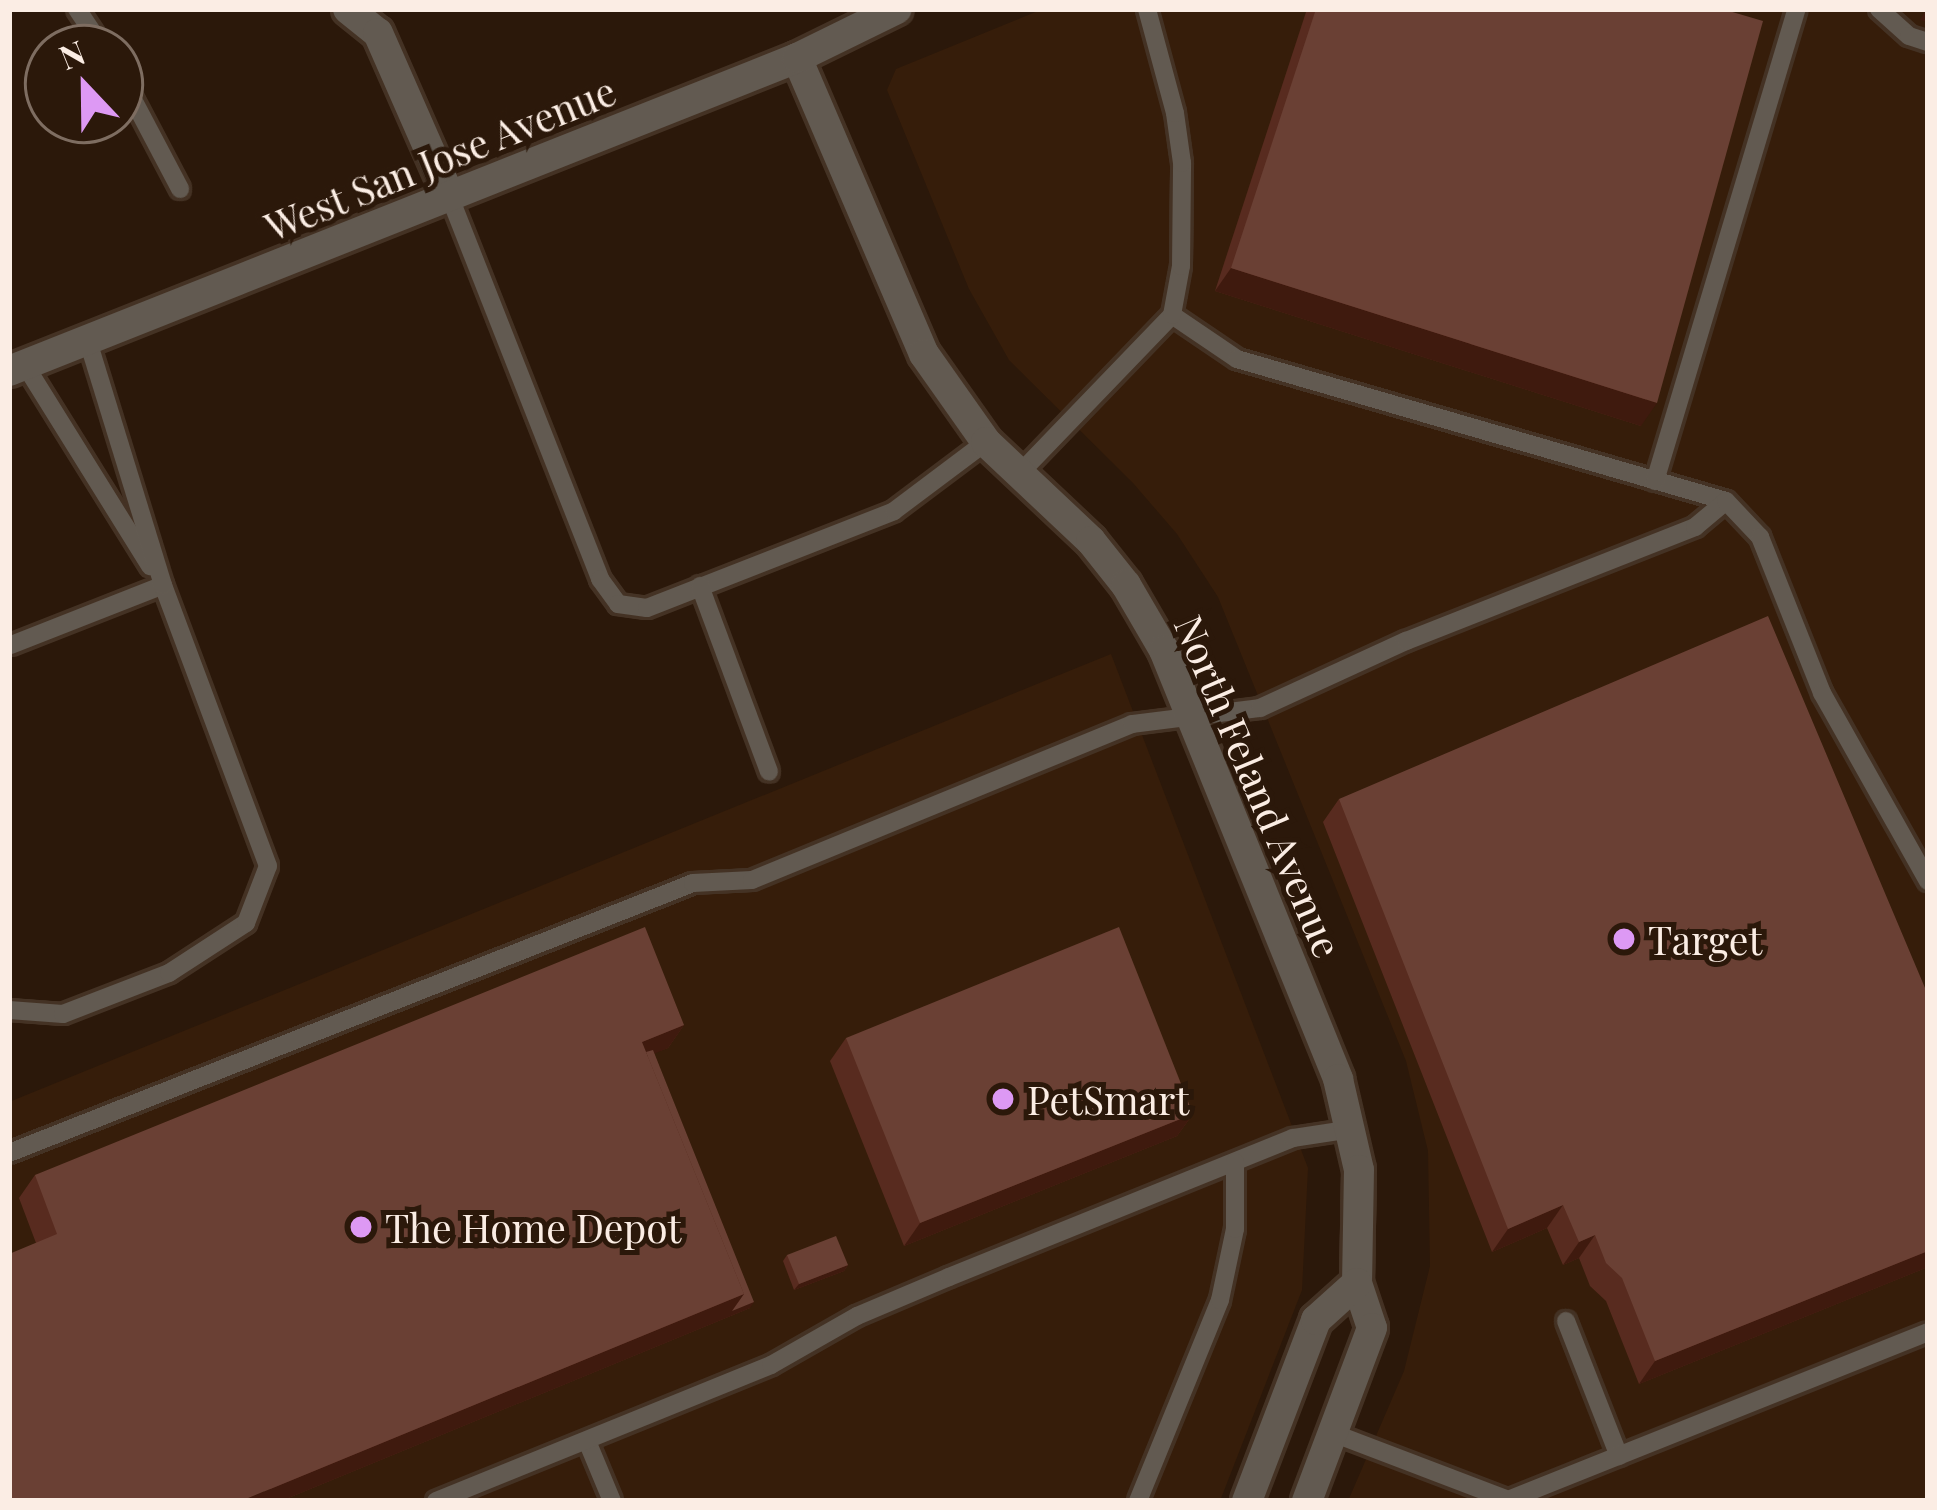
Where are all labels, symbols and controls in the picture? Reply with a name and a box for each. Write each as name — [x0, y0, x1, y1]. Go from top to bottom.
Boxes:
north arrow — [24, 24, 144, 144]
text: N — [52, 29, 91, 78]
street label: West San Jose Avenue — [257, 66, 623, 250]
street label: North Feland Avenue — [1166, 608, 1352, 964]
place label: Target — [1648, 916, 1762, 962]
marker: Target — [1611, 926, 1637, 952]
place label: PetSmart — [1027, 1076, 1189, 1122]
marker: PetSmart — [990, 1086, 1016, 1112]
place label: The Home Depot — [385, 1204, 681, 1250]
marker: The Home Depot — [348, 1214, 374, 1240]

